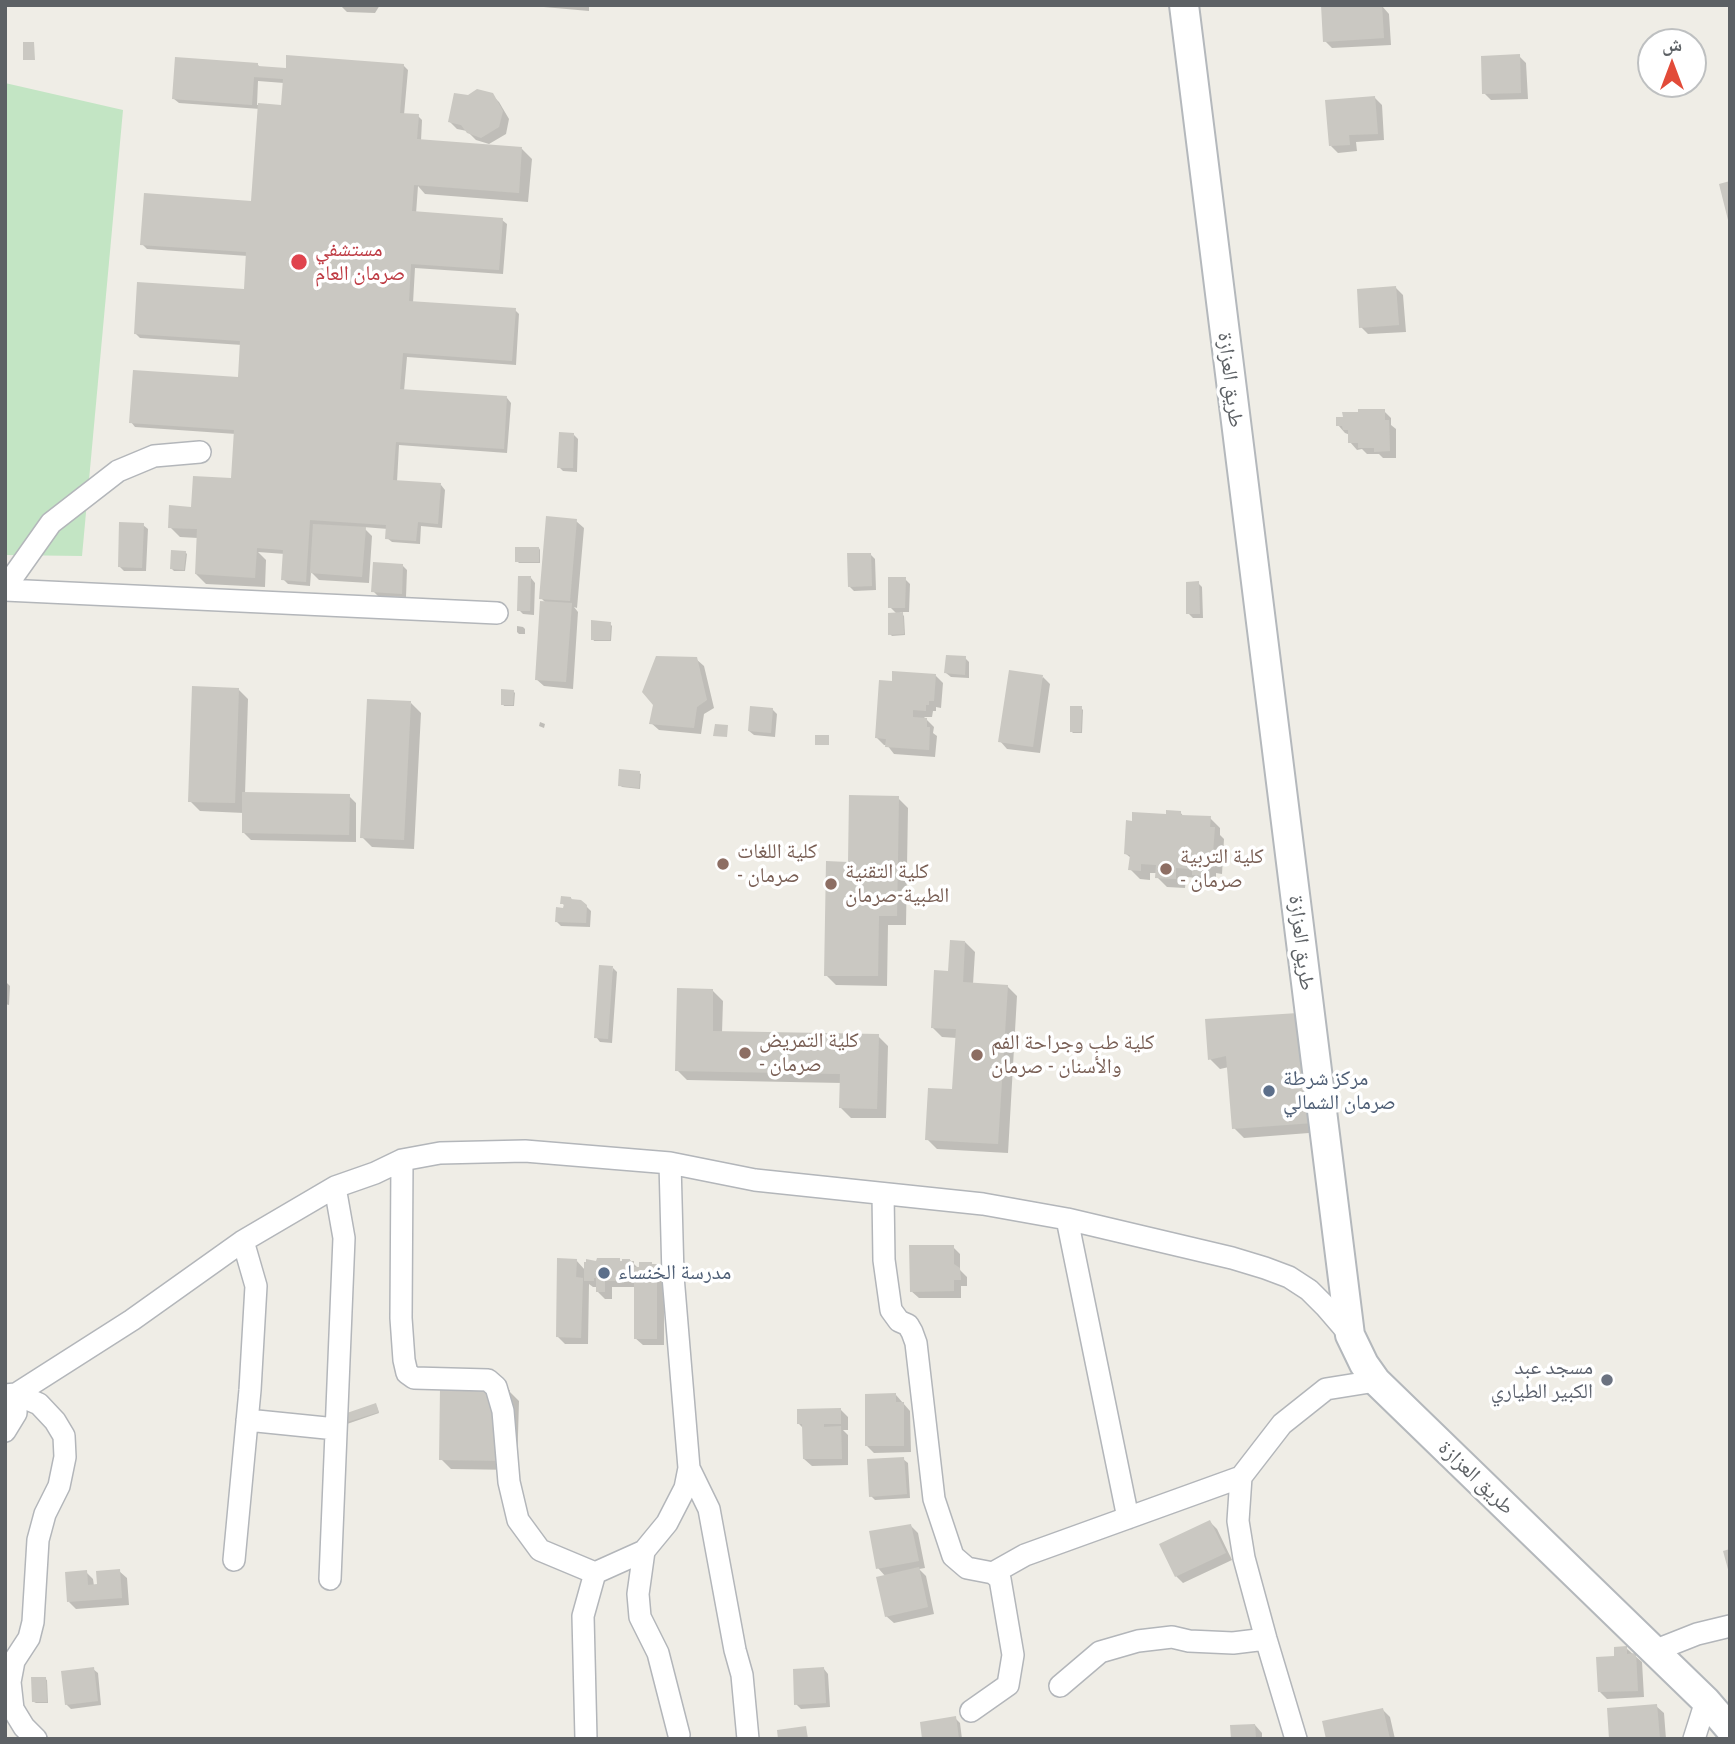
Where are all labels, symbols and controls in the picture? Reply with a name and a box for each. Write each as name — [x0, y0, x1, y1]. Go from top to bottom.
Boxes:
north arrow — [1637, 28, 1707, 98]
text: ش — [1662, 32, 1682, 56]
place label: مستشفي صرمان العام — [315, 237, 405, 287]
marker: مستشفي صرمان العام — [289, 252, 309, 272]
street label: طريق العزازة — [1212, 331, 1248, 429]
place label: كلية اللغات - صرمان — [737, 839, 817, 889]
place label: كلية التربية - صرمان — [1180, 844, 1264, 894]
marker: كلية اللغات - صرمان — [715, 856, 731, 872]
place label: كلية التقنية الطبية-صرمان — [845, 859, 949, 909]
marker: كلية التربية - صرمان — [1158, 861, 1174, 877]
marker: كلية التقنية الطبية-صرمان — [823, 876, 839, 892]
street label: طريق العزازة — [1283, 894, 1319, 992]
place label: كلية التمريض - صرمان — [759, 1028, 859, 1078]
place label: كلية طب وجراحة الفم والأسنان - صرمان — [991, 1030, 1154, 1080]
marker: كلية التمريض - صرمان — [737, 1045, 753, 1061]
marker: كلية طب وجراحة الفم والأسنان - صرمان — [969, 1047, 985, 1063]
place label: مركز شرطة صرمان الشمالي — [1283, 1066, 1396, 1116]
marker: مركز شرطة صرمان الشمالي — [1261, 1083, 1277, 1099]
place label: مدرسة الخنساء — [618, 1260, 731, 1286]
marker: مدرسة الخنساء — [596, 1265, 612, 1281]
place label: مسجد عبد الكبير الطياري — [1491, 1355, 1593, 1405]
marker: مسجد عبد الكبير الطياري — [1599, 1372, 1615, 1388]
street label: طريق العزازة — [1433, 1436, 1519, 1520]

